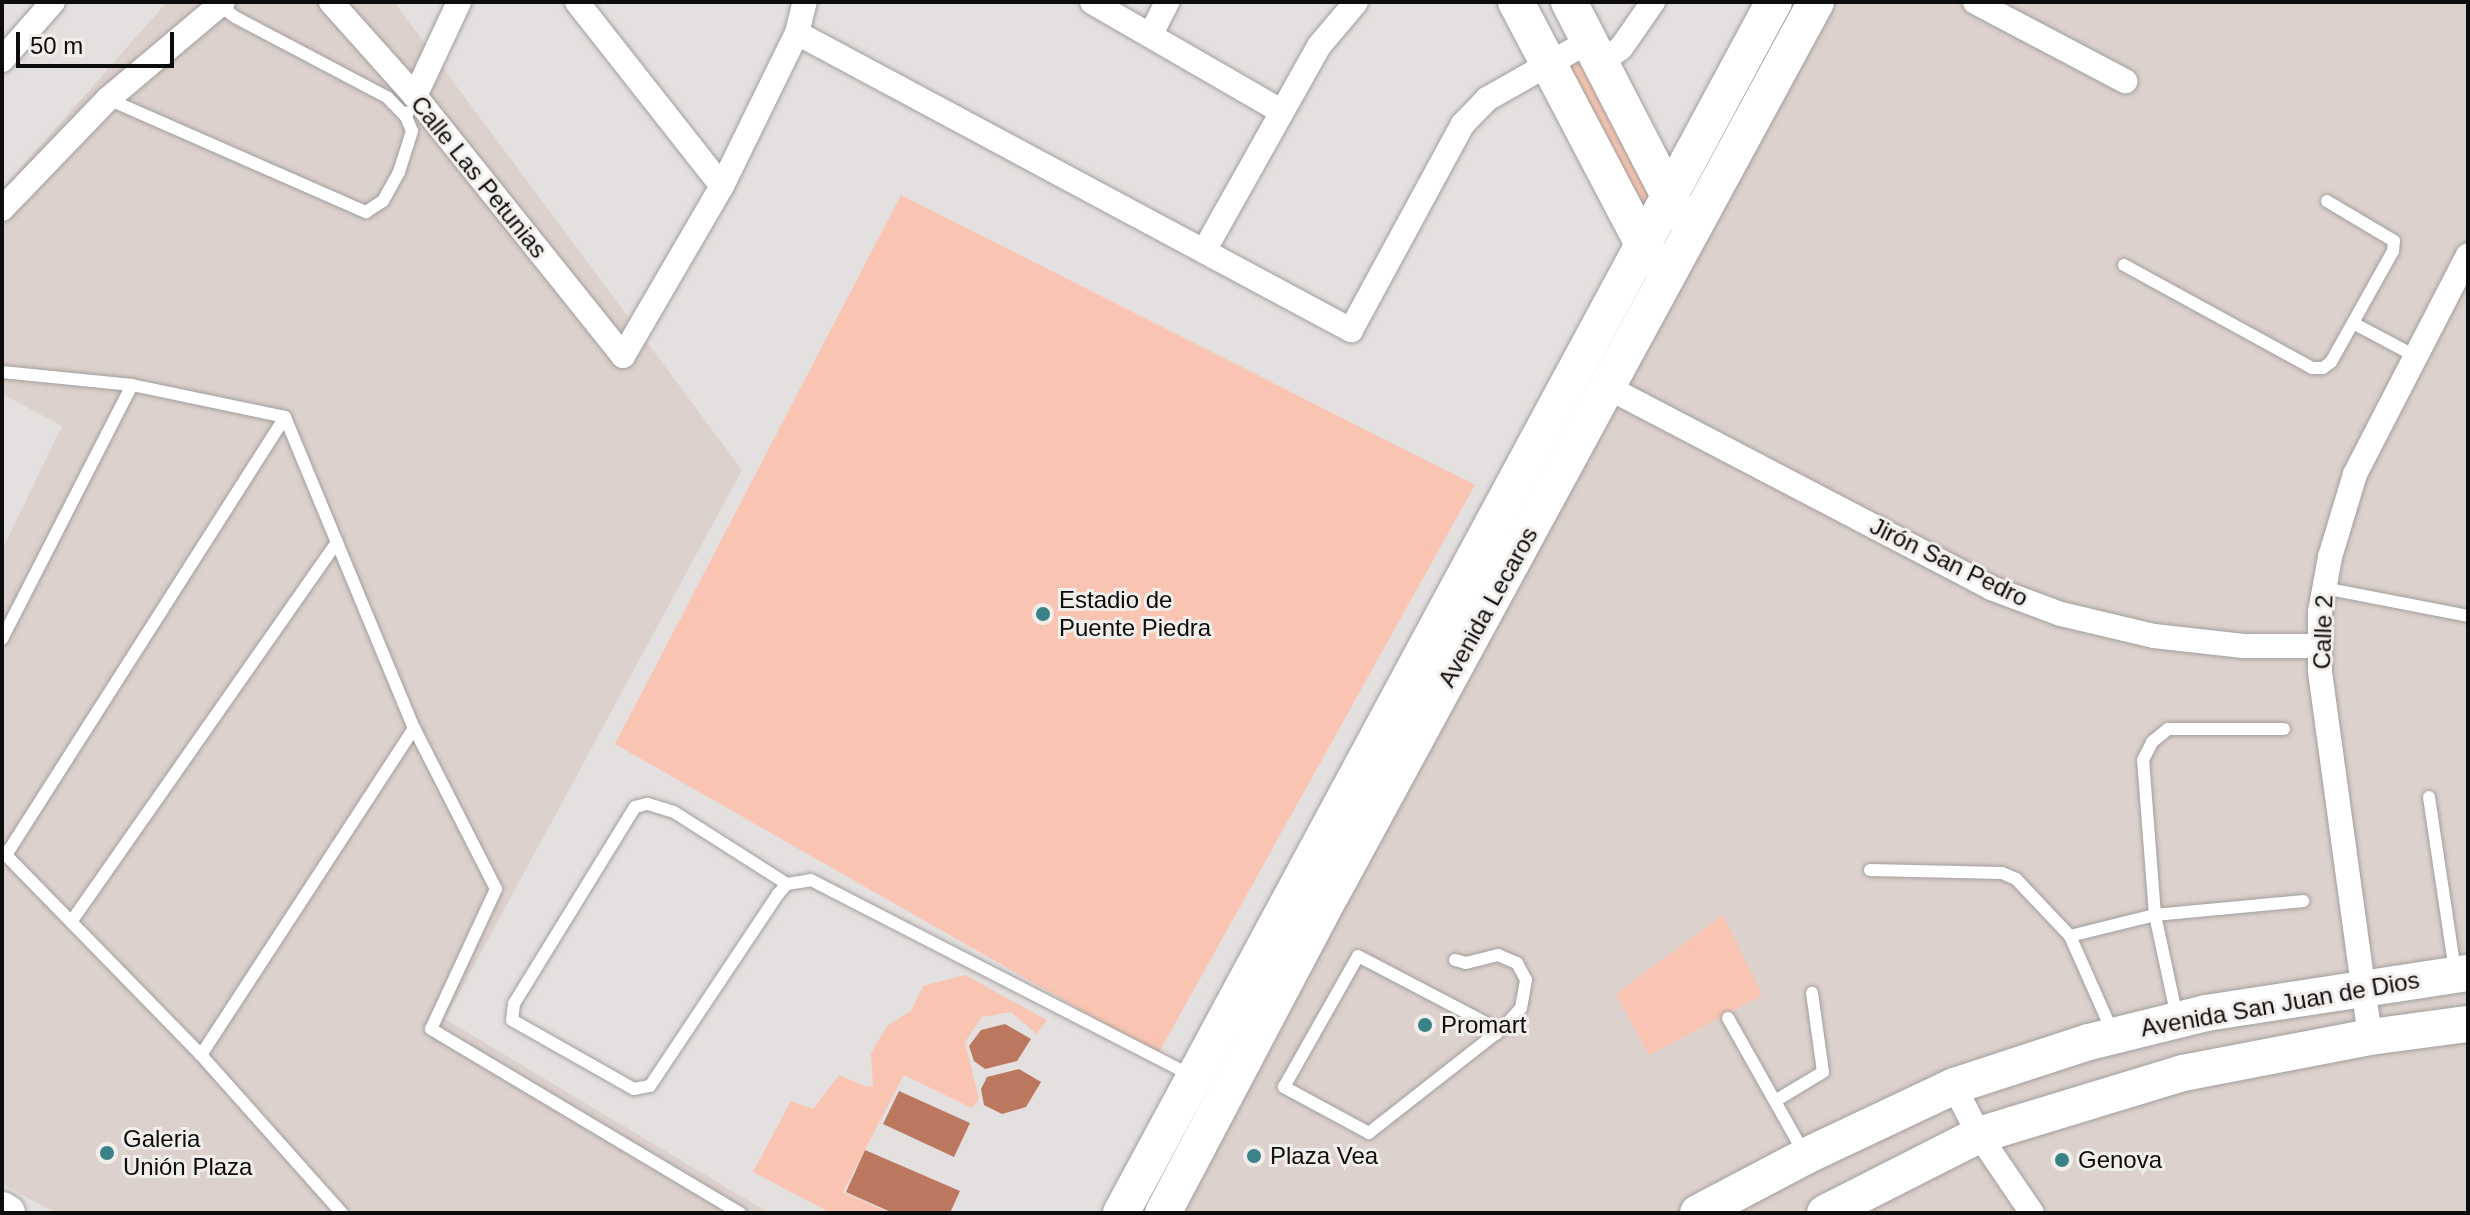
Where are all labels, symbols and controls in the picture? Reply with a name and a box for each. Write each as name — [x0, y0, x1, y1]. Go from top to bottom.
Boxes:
scale bar — [20, 16, 178, 66]
text: 50 m — [30, 32, 83, 59]
street label: Calle Las Petunias — [405, 90, 553, 264]
street label: Jirón San Pedro — [1865, 511, 2033, 613]
street label: Avenida Lecaros — [1432, 522, 1544, 692]
place label: Estadio de Puente Piedra — [1059, 586, 1211, 642]
street label: Calle 2 — [2307, 594, 2339, 670]
marker: Estadio de Puente Piedra — [1034, 605, 1052, 623]
street label: Avenida San Juan de Dios — [2138, 965, 2422, 1043]
place label: Promart — [1441, 1011, 1526, 1039]
marker: Promart — [1416, 1016, 1434, 1034]
place label: Galeria Unión Plaza — [123, 1125, 252, 1181]
place label: Plaza Vea — [1270, 1142, 1378, 1170]
marker: Galeria Unión Plaza — [98, 1144, 116, 1162]
place label: Genova — [2078, 1146, 2162, 1174]
marker: Plaza Vea — [1245, 1147, 1263, 1165]
marker: Genova — [2053, 1151, 2071, 1169]

